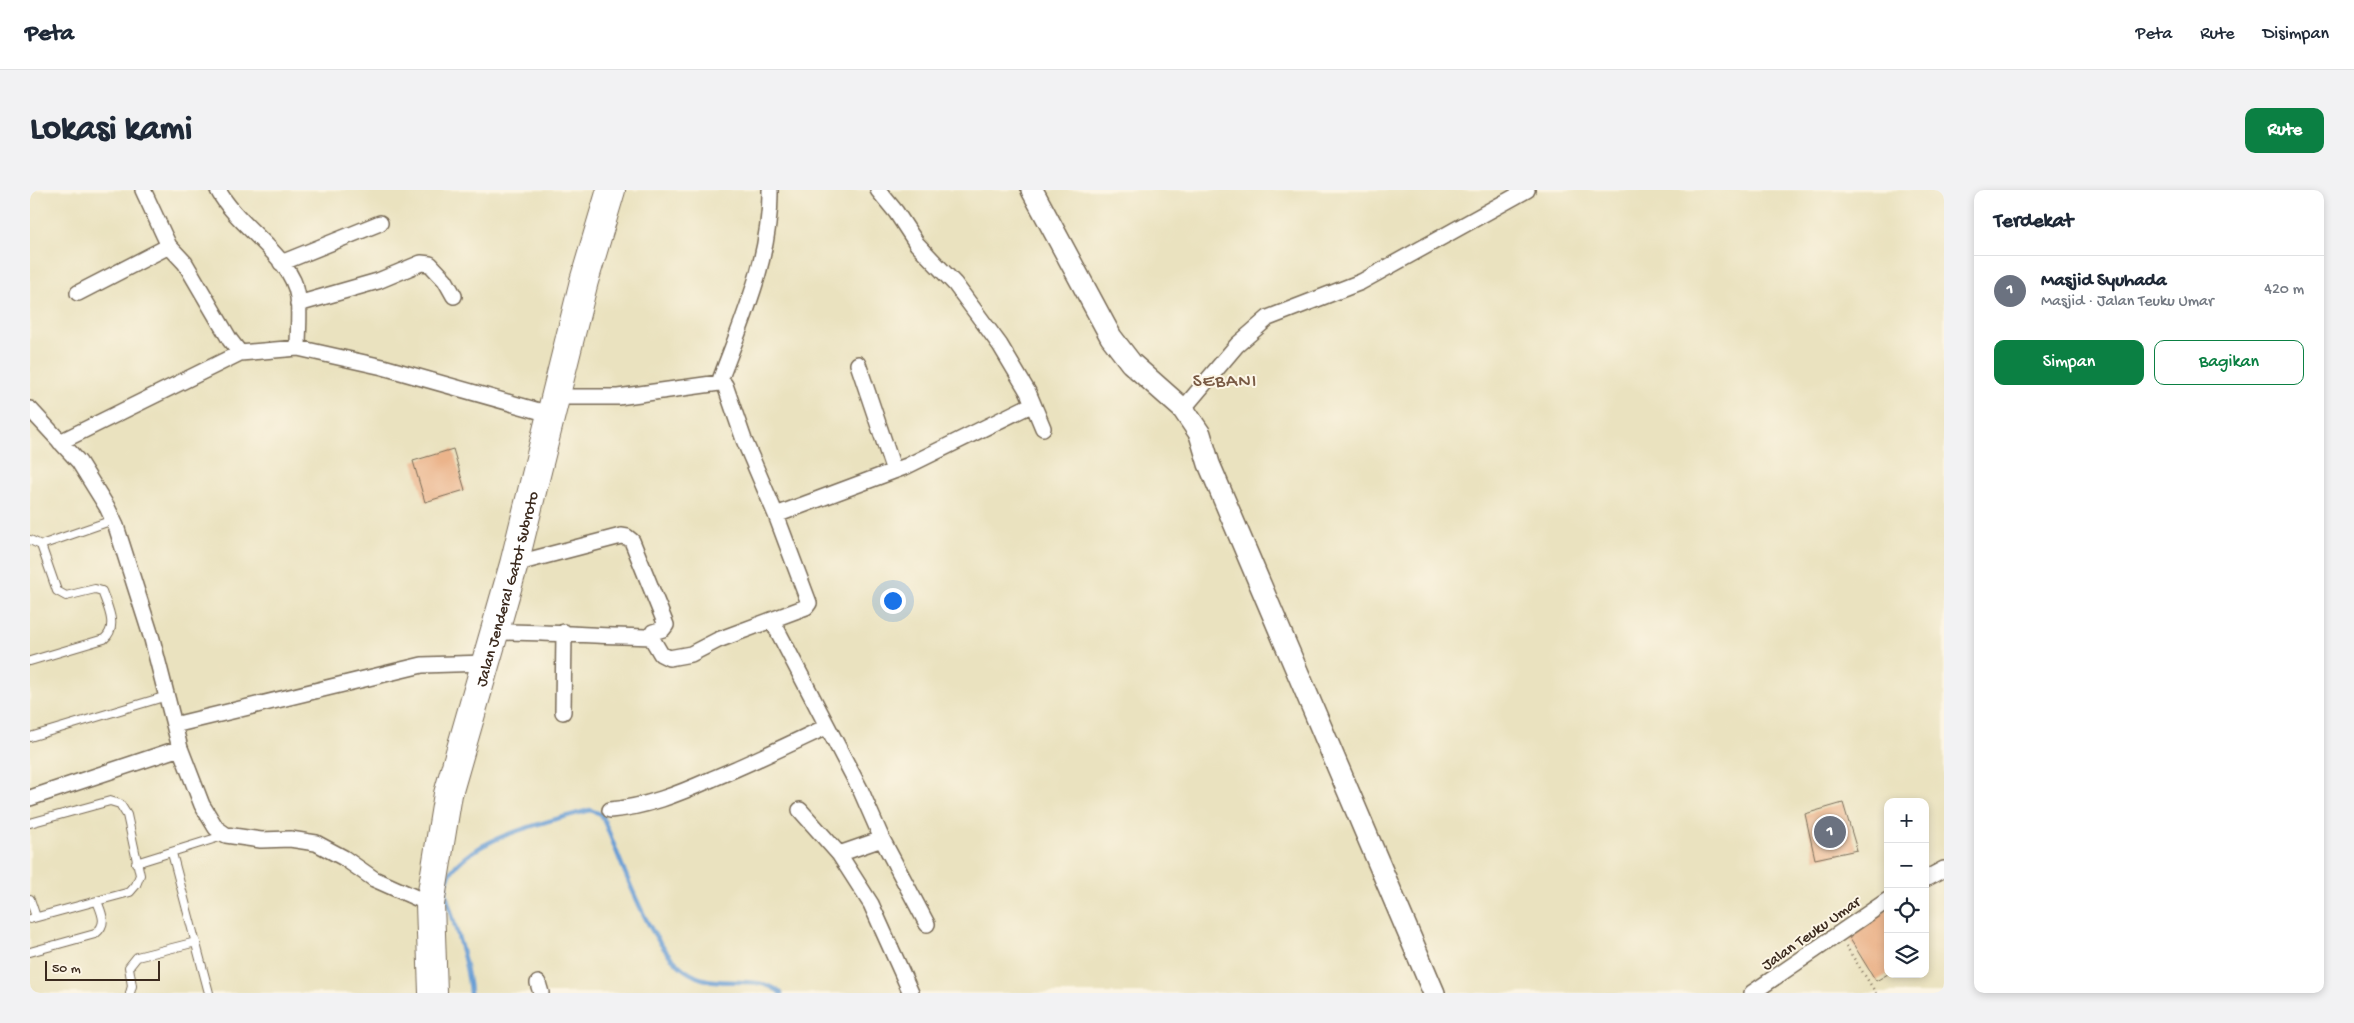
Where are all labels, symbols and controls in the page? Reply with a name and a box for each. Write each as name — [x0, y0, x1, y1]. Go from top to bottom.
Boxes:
text: Peta — [25, 20, 74, 49]
text: Peta — [2136, 24, 2172, 45]
text: Rute — [2200, 24, 2235, 45]
text: Disimpan — [2263, 24, 2329, 45]
button: Rute — [2245, 108, 2324, 153]
text: Lokasi kami — [30, 110, 192, 151]
text: Terdekat — [1994, 210, 2073, 235]
text: Masjid Syuhada — [2041, 270, 2167, 293]
text: 1 — [2007, 281, 2013, 300]
text: 420 m — [2264, 281, 2304, 300]
text: Masjid · Jalan Teuku Umar — [2041, 293, 2214, 312]
button: Simpan — [1994, 340, 2144, 385]
button: Bagikan — [2154, 340, 2304, 385]
district label: SEBANI — [1193, 371, 1257, 394]
street label: Jalan Jenderal Gatot Subroto — [473, 490, 545, 689]
your location — [880, 588, 906, 614]
map controls — [1884, 798, 1929, 978]
button: + — [1884, 798, 1929, 843]
pin: 1 — [1814, 813, 1846, 851]
button: − — [1884, 843, 1929, 888]
button: locate — [1884, 888, 1929, 933]
street label: Jalan Teuku Umar — [1759, 893, 1866, 976]
button: layers — [1884, 933, 1929, 978]
scale bar — [45, 958, 160, 981]
text: 50 m — [52, 961, 81, 978]

